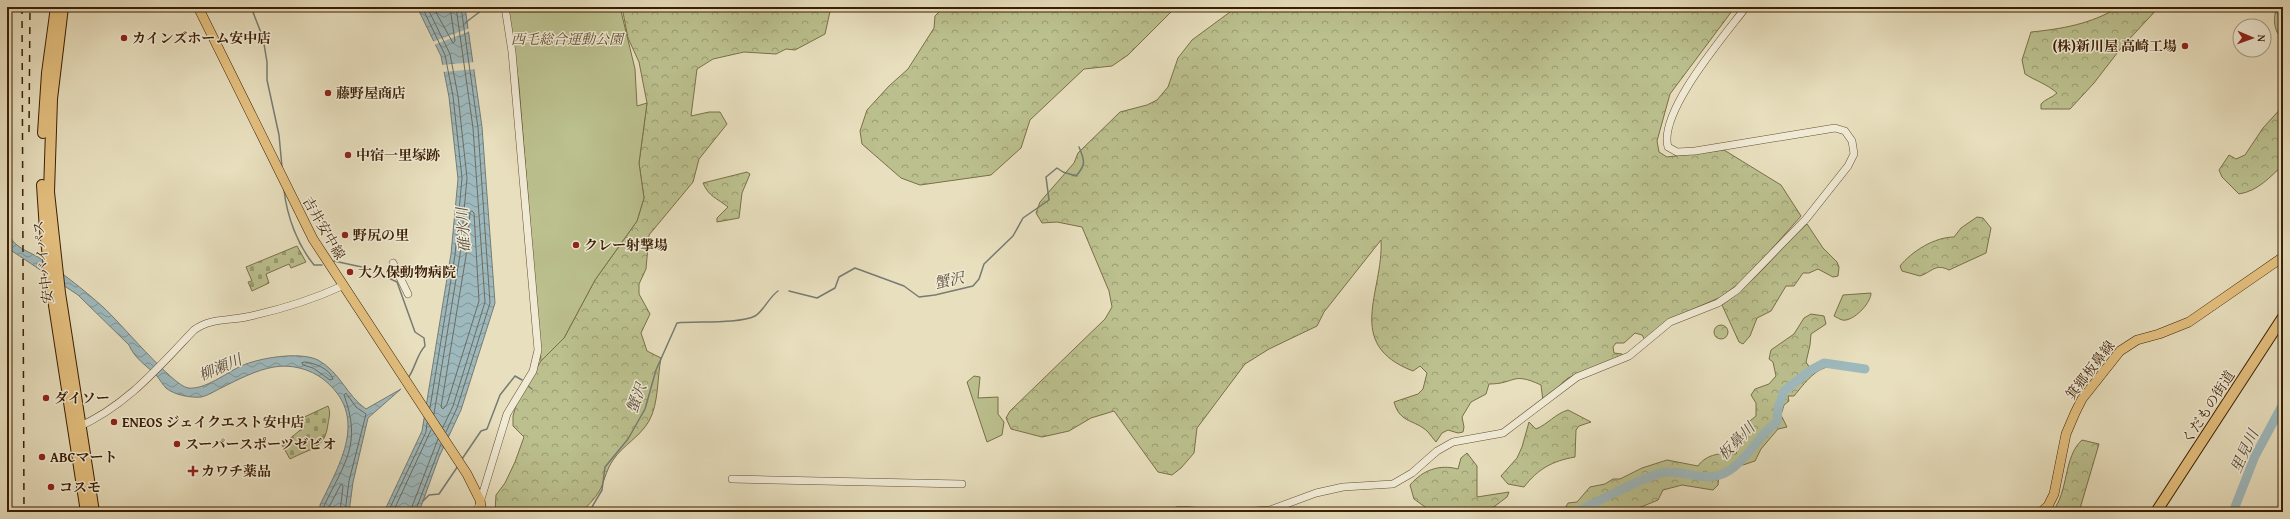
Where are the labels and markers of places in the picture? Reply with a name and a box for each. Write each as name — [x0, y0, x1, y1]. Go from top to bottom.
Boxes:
place label: カインズホーム安中店 — [132, 28, 271, 48]
marker: カインズホーム安中店 — [119, 33, 129, 43]
place label: (株)新川屋 高崎工場 — [2052, 36, 2177, 56]
marker: (株)新川屋 高崎工場 — [2180, 41, 2190, 51]
place label: 藤野屋商店 — [336, 83, 406, 103]
marker: 藤野屋商店 — [323, 88, 333, 98]
place label: 中宿一里塚跡 — [356, 145, 440, 165]
marker: 中宿一里塚跡 — [343, 150, 353, 160]
place label: 野尻の里 — [353, 225, 409, 245]
marker: 野尻の里 — [340, 230, 350, 240]
place label: クレー射撃場 — [584, 235, 668, 255]
marker: クレー射撃場 — [571, 240, 581, 250]
place label: 大久保動物病院 — [358, 262, 456, 282]
marker: 大久保動物病院 — [345, 267, 355, 277]
place label: ダイソー — [54, 388, 110, 408]
marker: ダイソー — [41, 393, 51, 403]
place label: ENEOS ジェイクエスト安中店 — [122, 412, 305, 432]
marker: ENEOS ジェイクエスト安中店 — [109, 417, 119, 427]
place label: スーパースポーツゼビオ — [185, 434, 336, 454]
marker: スーパースポーツゼビオ — [172, 439, 182, 449]
place label: ABCマート — [50, 447, 118, 467]
marker: ABCマート — [37, 452, 47, 462]
place label: カワチ薬品 — [201, 461, 271, 481]
marker: カワチ薬品 — [188, 466, 198, 476]
place label: コスモ — [59, 477, 101, 497]
marker: コスモ — [46, 482, 56, 492]

